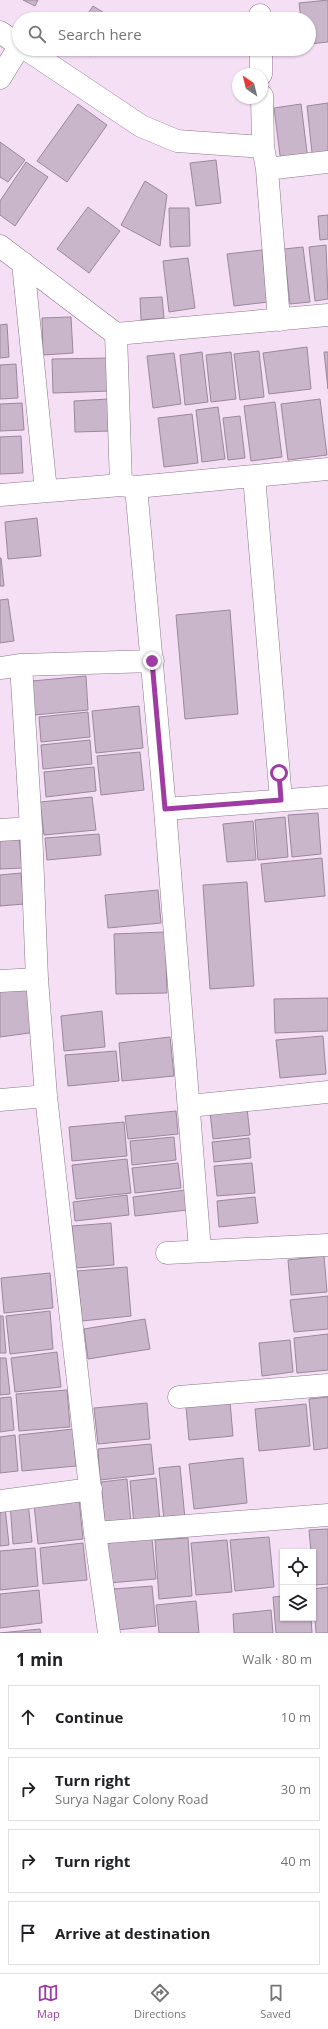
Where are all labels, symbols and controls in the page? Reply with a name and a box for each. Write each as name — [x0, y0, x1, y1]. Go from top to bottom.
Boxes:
search box — [12, 12, 316, 56]
icon: search — [26, 23, 48, 45]
text: Search here — [58, 24, 142, 44]
north arrow — [232, 68, 268, 104]
route end — [143, 652, 161, 670]
route start — [270, 764, 288, 782]
map controls — [280, 1549, 316, 1621]
button: locate — [280, 1549, 316, 1585]
button: layers — [280, 1585, 316, 1621]
text: 1 min — [16, 1648, 63, 1671]
text: Walk · 80 m — [242, 1650, 312, 1668]
icon: ahead — [17, 1706, 39, 1728]
text: Continue — [55, 1707, 123, 1727]
text: 10 m — [281, 1708, 311, 1726]
text: Turn right — [55, 1770, 130, 1790]
icon: right — [17, 1778, 39, 1800]
text: 30 m — [281, 1780, 311, 1798]
text: Surya Nagar Colony Road — [55, 1790, 209, 1808]
icon: right — [17, 1850, 39, 1872]
text: Turn right — [55, 1851, 130, 1871]
text: 40 m — [281, 1852, 311, 1870]
icon: arrive — [17, 1922, 39, 1944]
text: Arrive at destination — [55, 1923, 210, 1943]
tab: Map — [37, 1982, 60, 2021]
tab: Directions — [134, 1982, 186, 2021]
tab: Saved — [260, 1982, 291, 2021]

